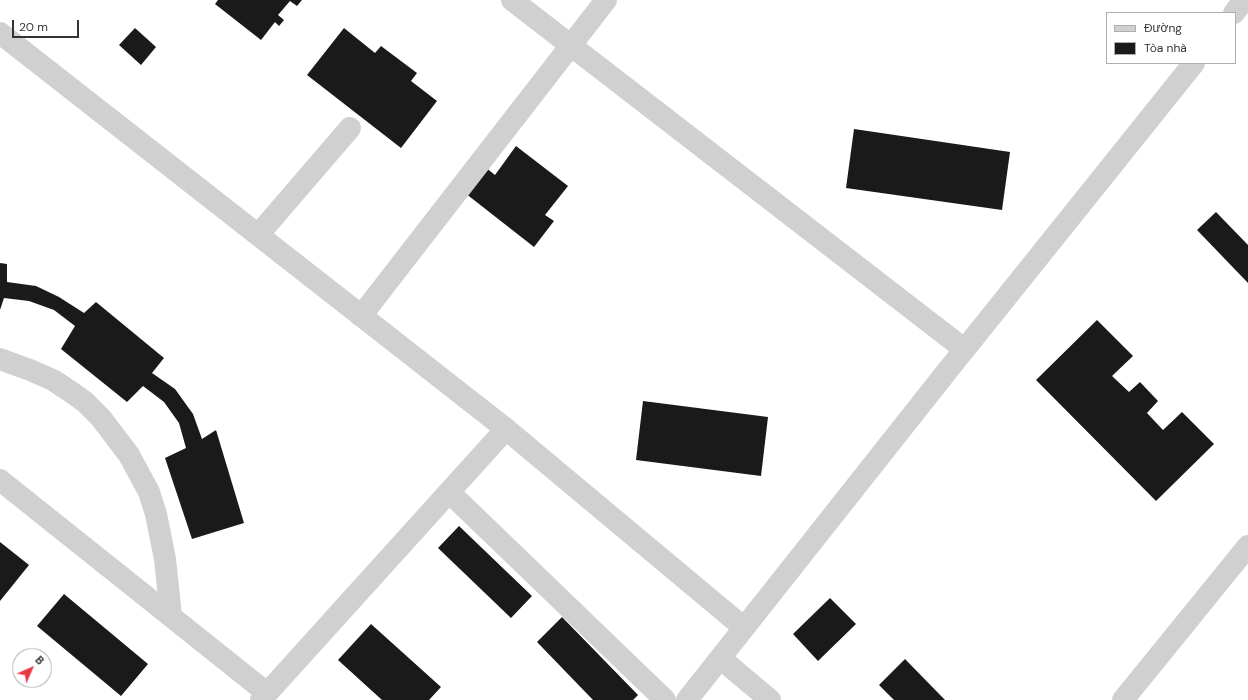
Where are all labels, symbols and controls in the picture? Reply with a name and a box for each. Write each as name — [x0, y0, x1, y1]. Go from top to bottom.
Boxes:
scale bar — [14, 12, 81, 38]
legend — [1106, 12, 1236, 64]
text: 20 m — [19, 19, 48, 35]
text: Đường — [1144, 20, 1182, 36]
text: Tòa nhà — [1144, 40, 1187, 56]
north arrow — [12, 648, 52, 688]
text: B — [32, 653, 47, 668]

